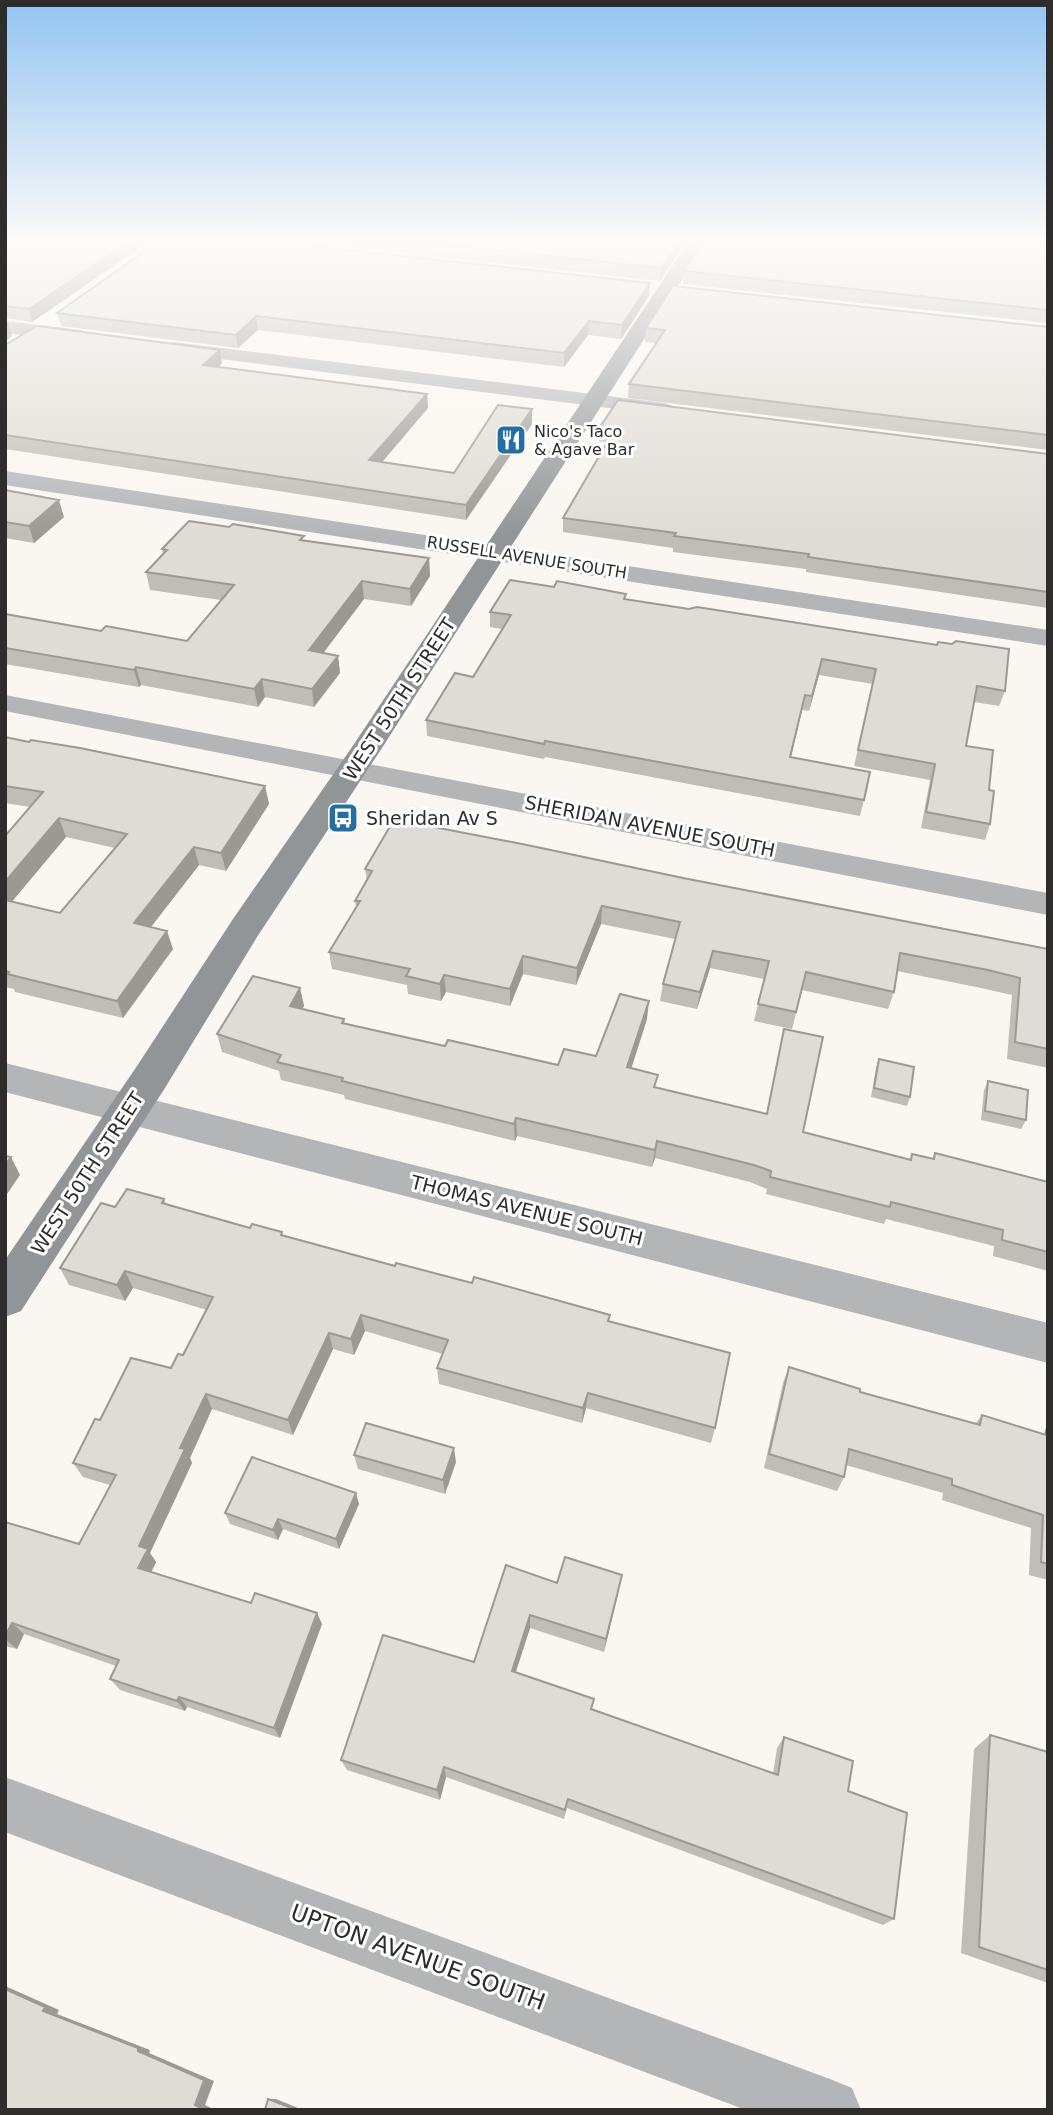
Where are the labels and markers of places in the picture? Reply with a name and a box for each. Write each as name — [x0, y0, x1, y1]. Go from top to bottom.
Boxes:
place label: Nico's Taco & Agave Bar — [534, 422, 635, 459]
restaurant icon: Nico's Taco & Agave Bar — [494, 423, 528, 457]
bus stop icon: Sheridan Av S — [326, 801, 360, 835]
place label: Sheridan Av S — [366, 807, 498, 829]

